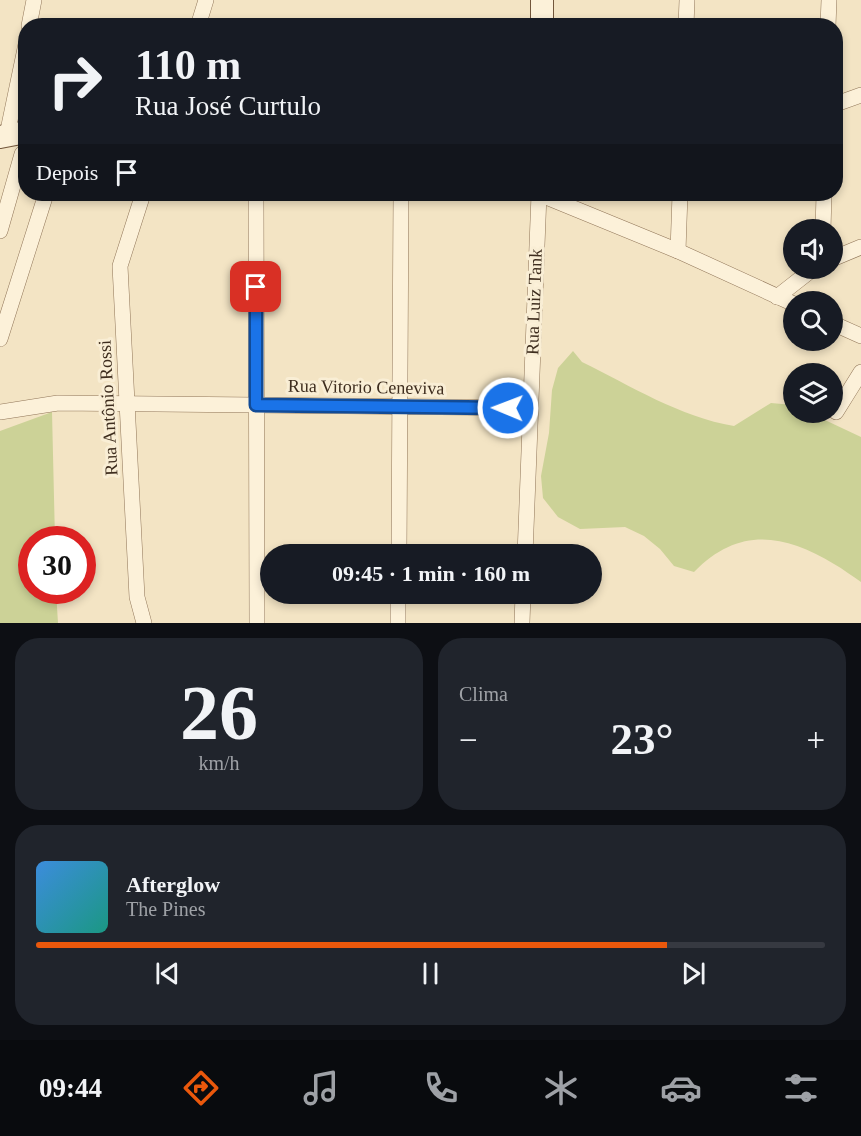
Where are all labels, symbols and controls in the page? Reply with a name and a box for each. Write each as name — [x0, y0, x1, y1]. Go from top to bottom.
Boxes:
icon: right — [36, 42, 114, 120]
text: 110 m — [135, 42, 241, 88]
text: Rua José Curtulo — [135, 91, 321, 121]
icon: arrive — [110, 156, 143, 189]
text: Depois — [36, 160, 98, 185]
map controls — [783, 219, 843, 423]
button: sound — [783, 219, 843, 279]
street label: Rua Luiz Tank — [522, 248, 546, 356]
pin — [230, 261, 281, 312]
icon: arrive — [239, 270, 272, 303]
button: search — [783, 291, 843, 351]
street label: Rua Antônio Rossi — [94, 340, 122, 476]
button: layers — [783, 363, 843, 423]
street label: Rua Vitorio Ceneviva — [288, 376, 444, 398]
position arrow — [476, 376, 540, 440]
speed limit sign: 30 — [18, 526, 96, 604]
text: 09:45 · 1 min · 160 m — [332, 561, 530, 586]
text: 26 — [180, 669, 258, 756]
text: Clima — [459, 683, 508, 705]
text: 23° — [611, 714, 674, 764]
text: − — [459, 722, 478, 758]
text: + — [806, 722, 825, 758]
text: km/h — [198, 752, 240, 774]
text: Afterglow — [126, 872, 220, 897]
text: The Pines — [126, 898, 205, 920]
icon: previous — [151, 957, 184, 990]
icon: pause — [414, 957, 447, 990]
icon: next — [677, 957, 710, 990]
icon: directions — [180, 1067, 222, 1109]
icon: music — [300, 1067, 342, 1109]
icon: phone — [420, 1067, 462, 1109]
icon: climate — [540, 1067, 582, 1109]
icon: car — [660, 1067, 702, 1109]
icon: filters — [780, 1067, 822, 1109]
text: 09:44 — [39, 1073, 102, 1103]

